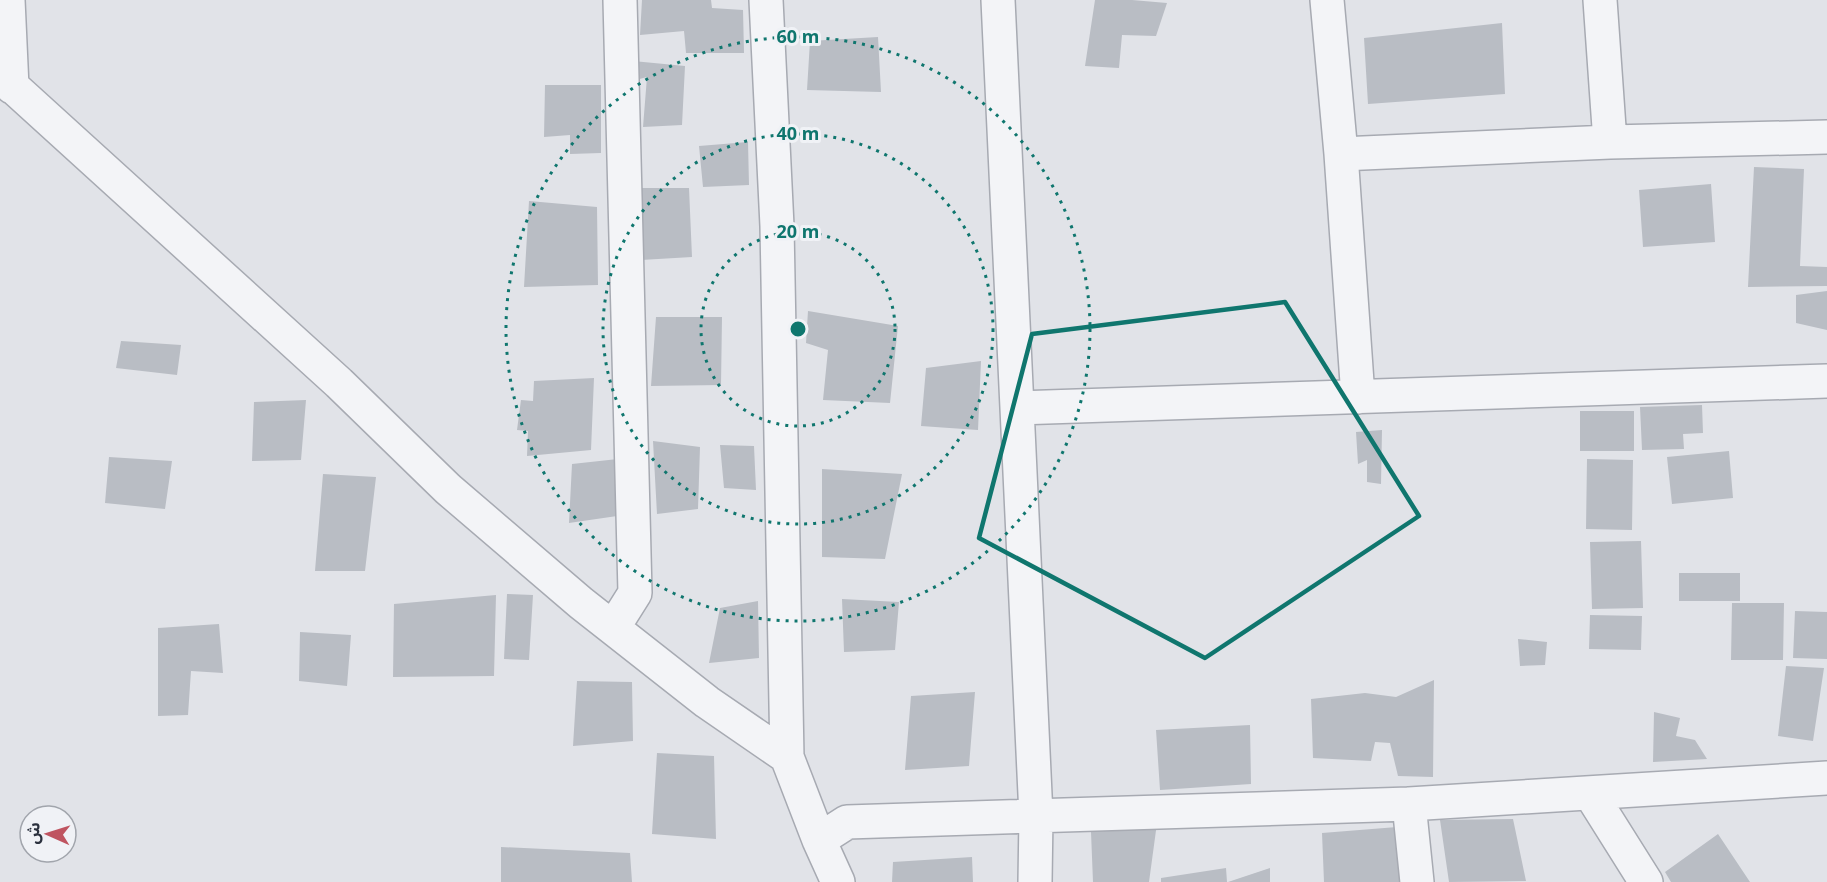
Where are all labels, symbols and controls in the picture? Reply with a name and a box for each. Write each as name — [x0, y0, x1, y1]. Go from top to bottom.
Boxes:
text: 60 m — [777, 24, 819, 48]
text: 40 m — [777, 121, 819, 145]
text: 20 m — [777, 219, 819, 243]
centre of rings — [788, 319, 808, 339]
north arrow — [18, 804, 78, 864]
text: ش — [21, 822, 45, 845]

